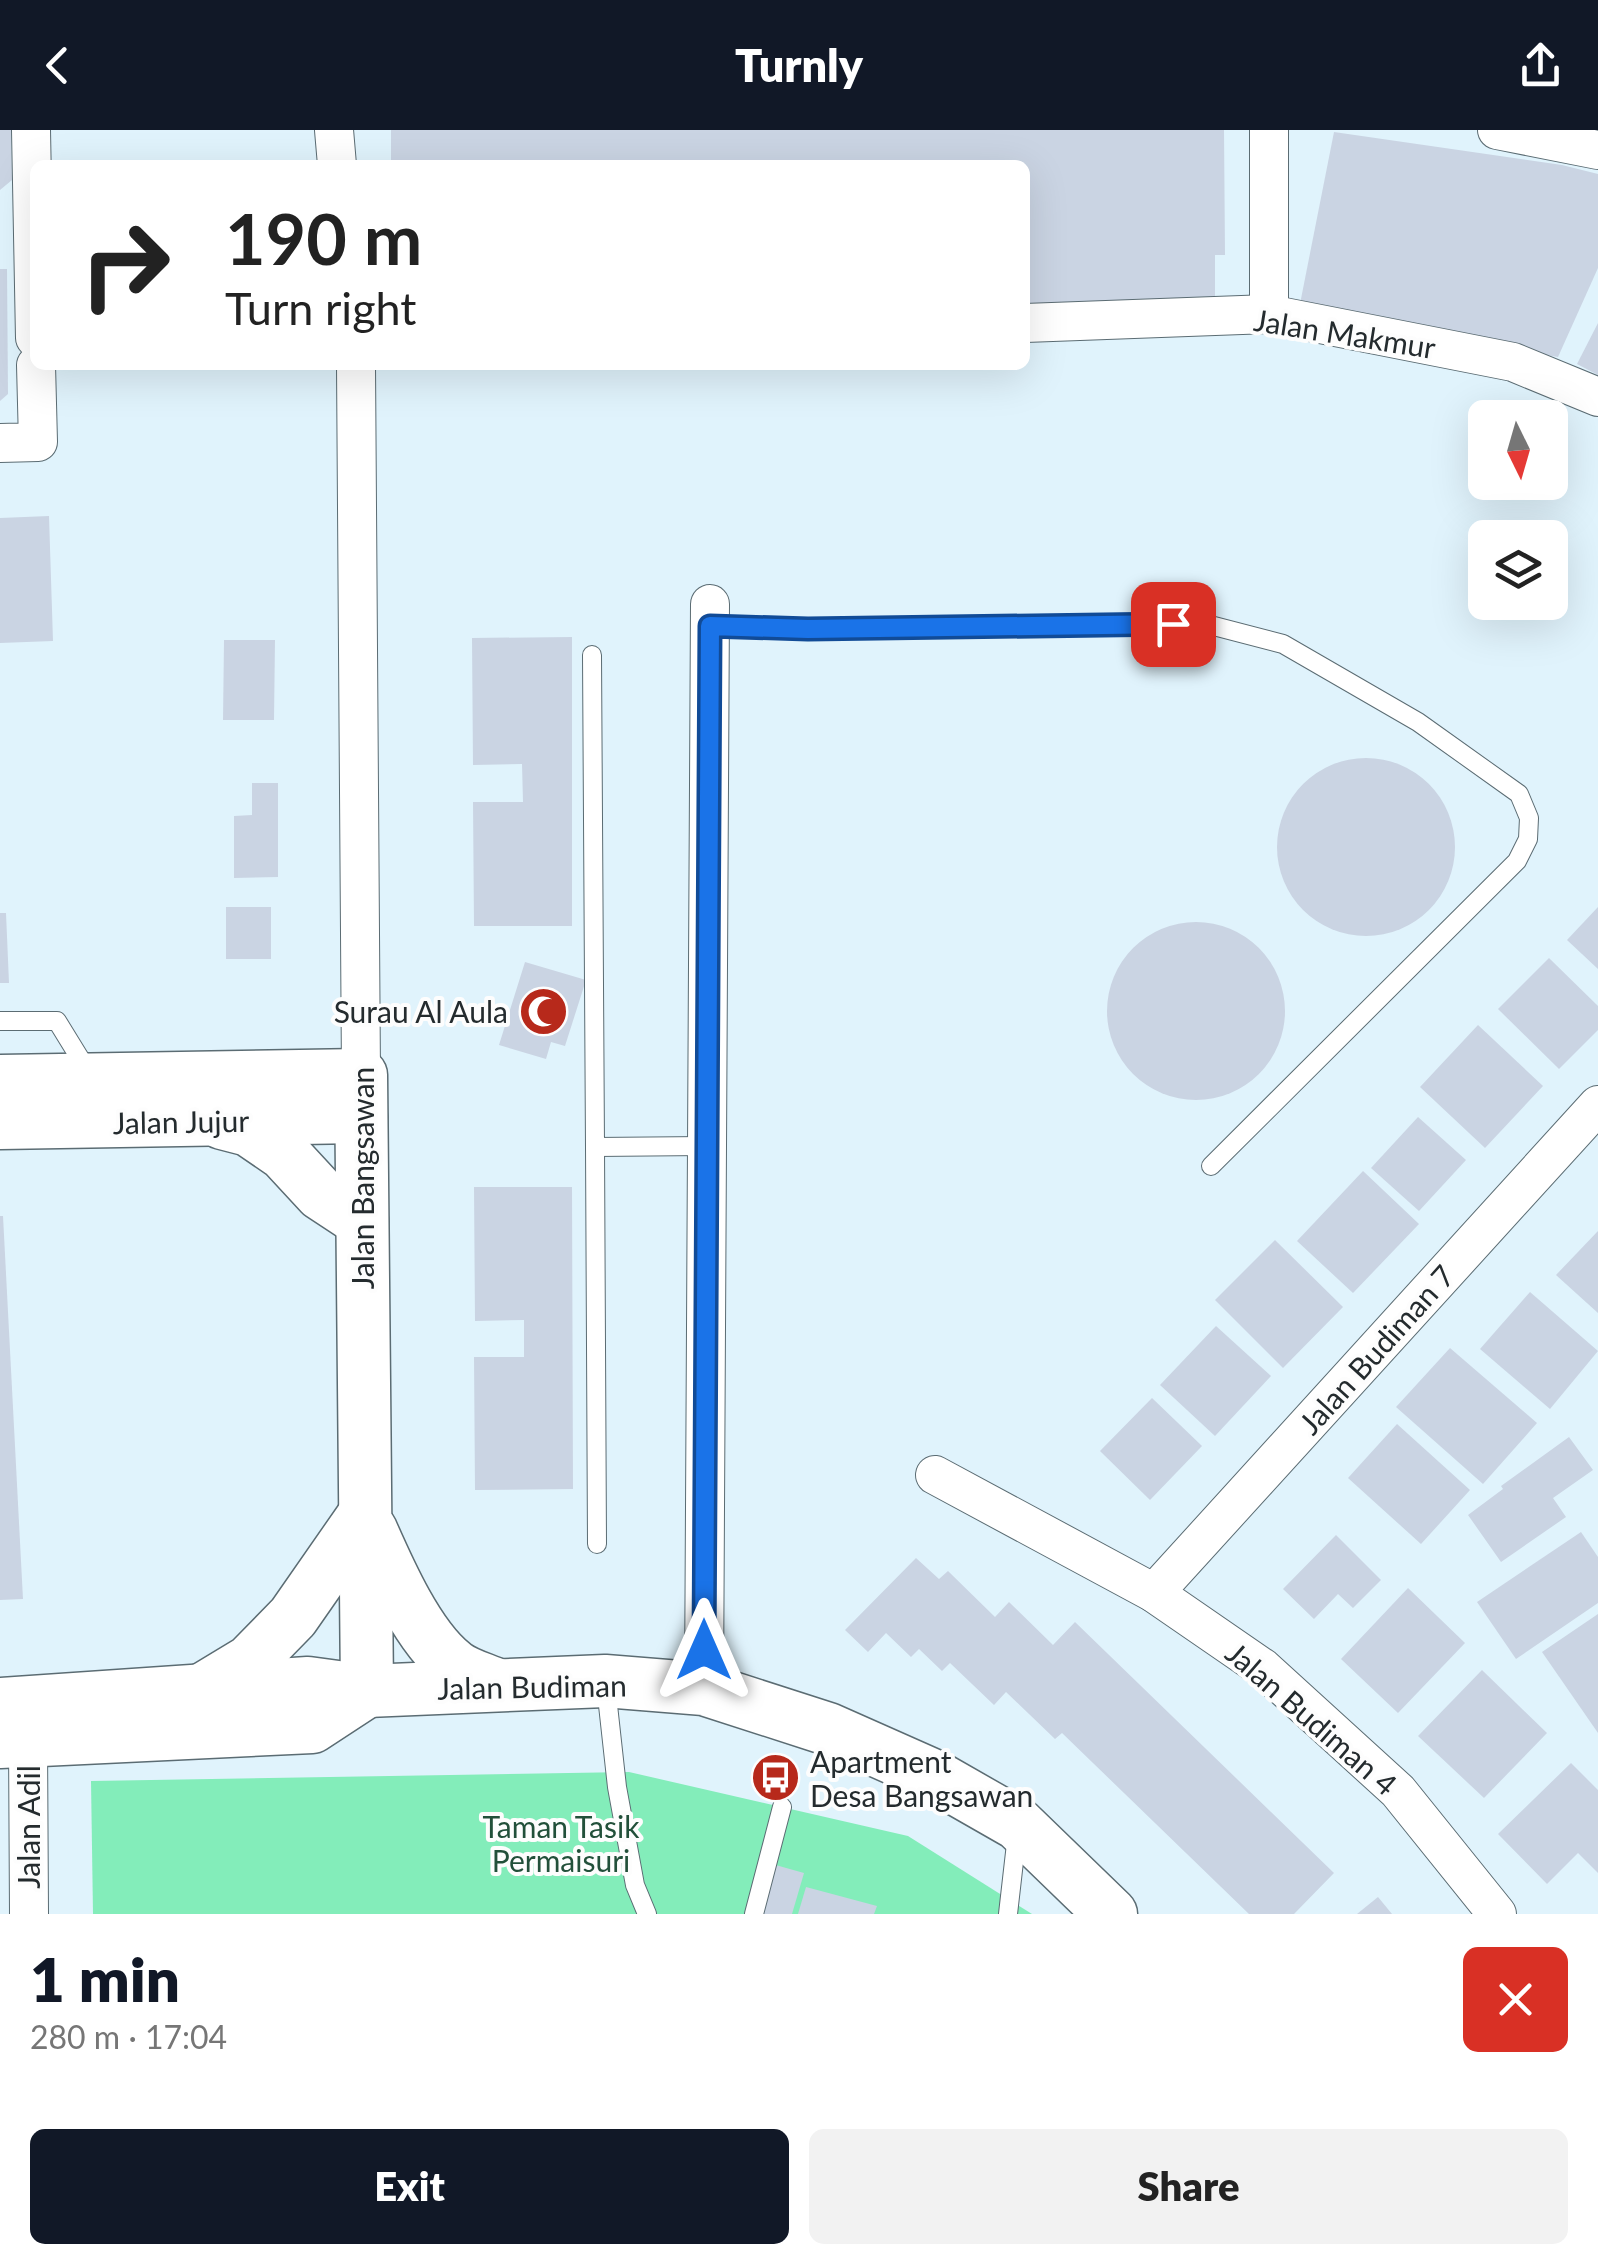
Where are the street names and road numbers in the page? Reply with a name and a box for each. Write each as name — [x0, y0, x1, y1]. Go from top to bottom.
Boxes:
street label: Jalan Makmur — [1252, 301, 1438, 365]
street label: Jalan Bangsawan — [344, 1067, 380, 1289]
street label: Jalan Jujur — [113, 1102, 250, 1140]
street label: Jalan Budiman 7 — [1291, 1257, 1461, 1441]
street label: Jalan Budiman 4 — [1219, 1634, 1405, 1802]
street label: Jalan Budiman — [437, 1666, 627, 1706]
street label: Jalan Adil — [10, 1765, 46, 1889]

